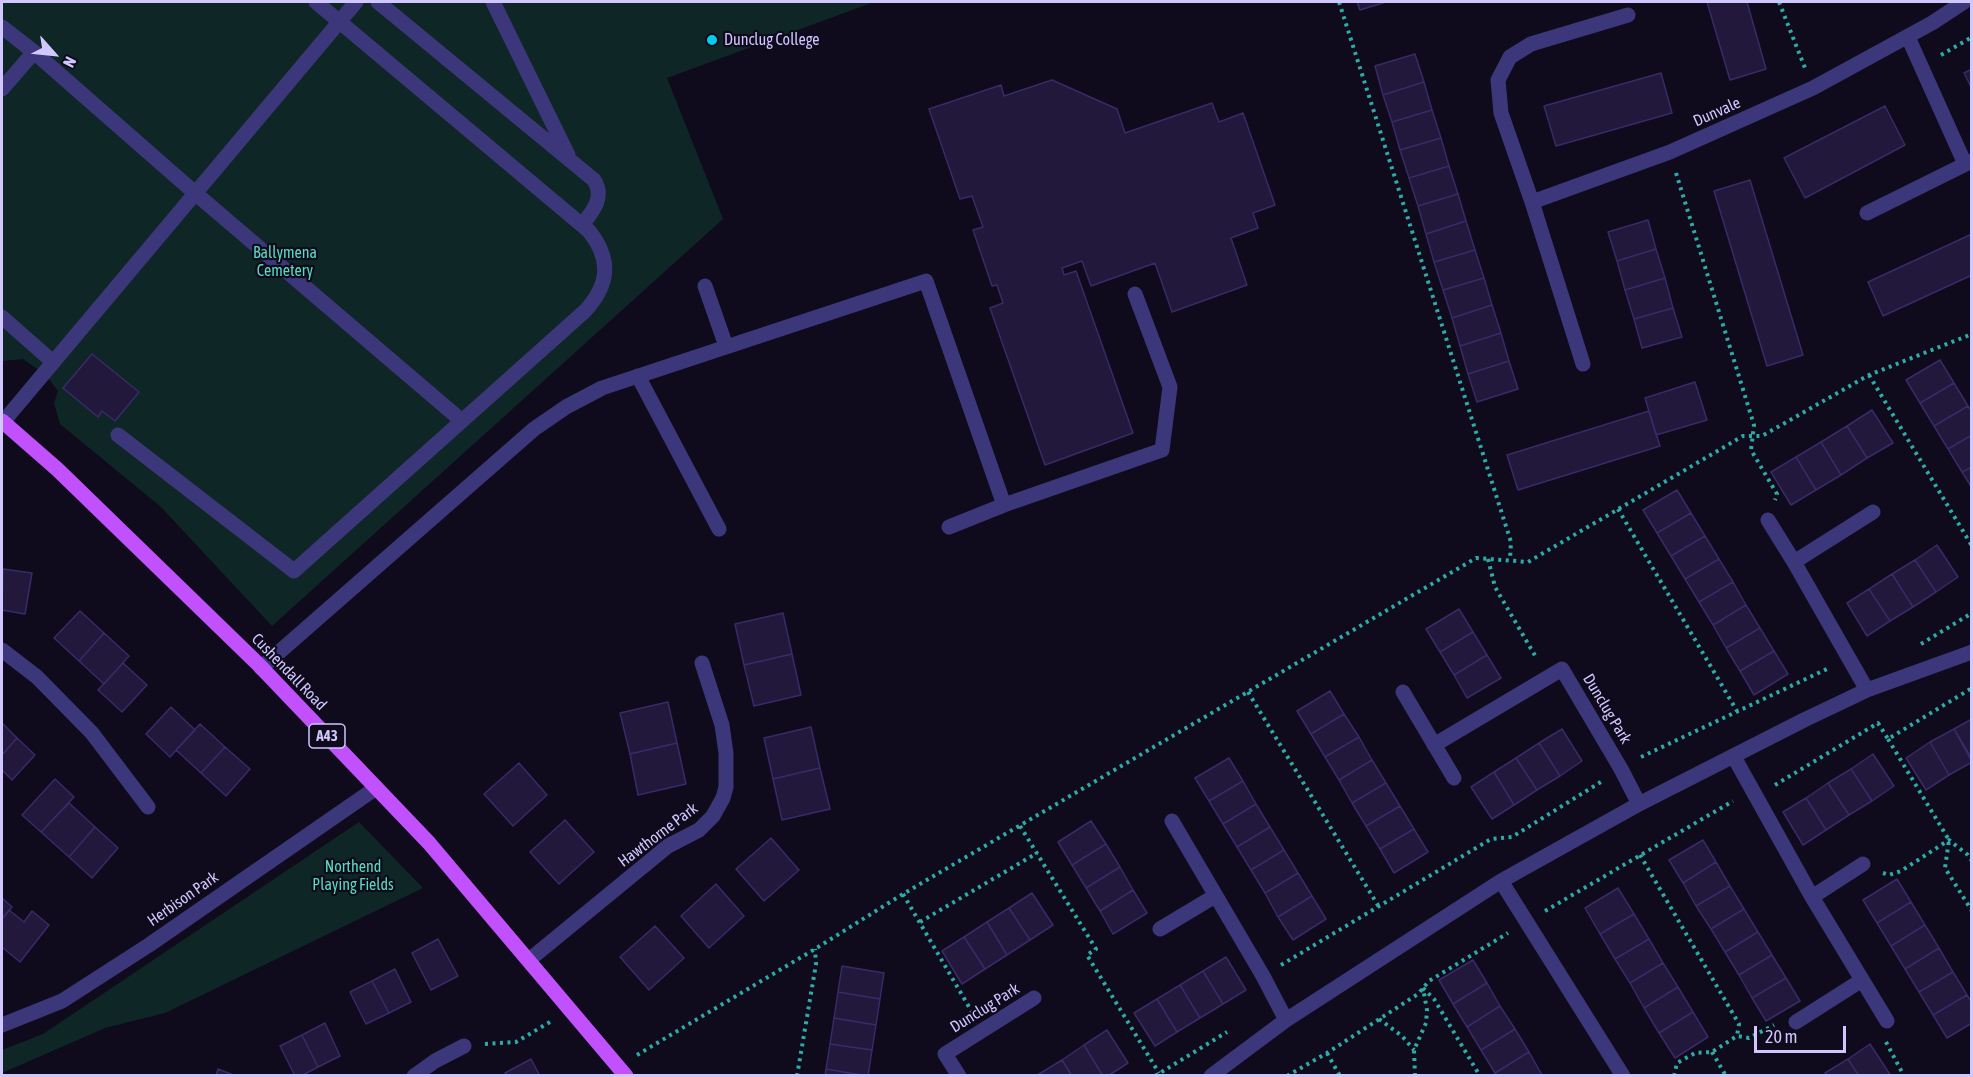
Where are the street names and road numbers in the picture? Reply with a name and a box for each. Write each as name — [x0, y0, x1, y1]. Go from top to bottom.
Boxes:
street label: Dunvale — [1690, 93, 1744, 131]
street label: Cushendall Road — [248, 630, 330, 714]
street label: Dunclug Park — [1579, 671, 1635, 747]
road number: A43 — [309, 724, 345, 748]
street label: Hawthorne Park — [614, 799, 702, 871]
street label: Herbison Park — [144, 868, 222, 930]
street label: Dunclug Park — [947, 979, 1023, 1037]

